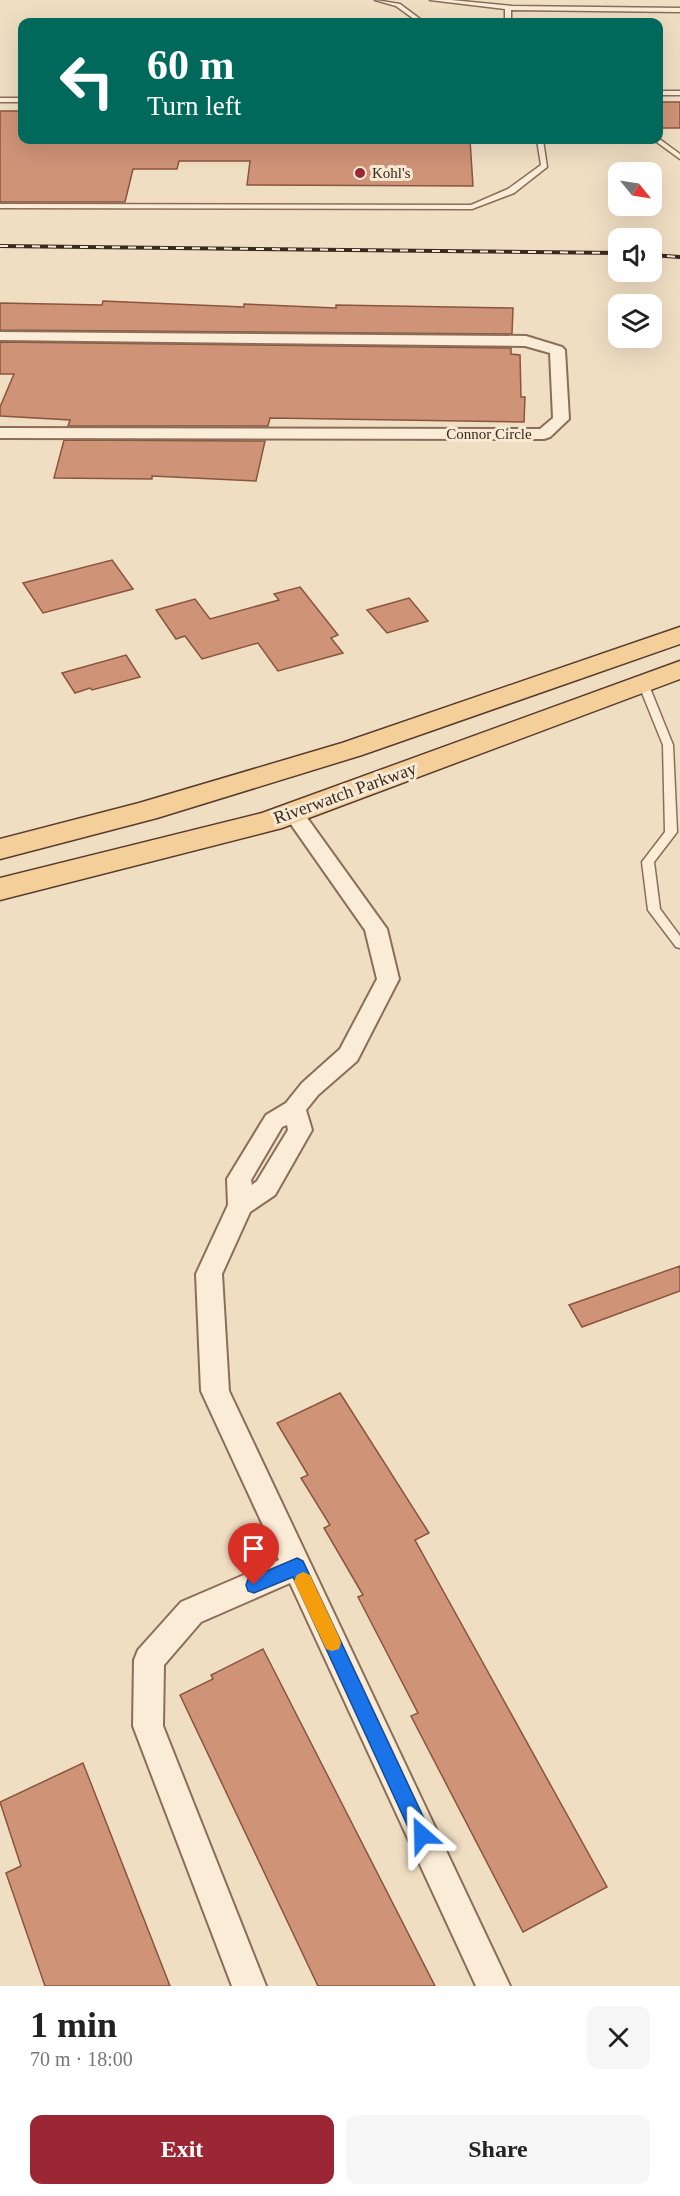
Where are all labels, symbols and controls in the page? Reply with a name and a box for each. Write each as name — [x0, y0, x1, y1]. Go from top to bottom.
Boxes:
icon: left — [48, 42, 126, 120]
text: 60 m — [147, 42, 235, 88]
text: Turn left — [147, 91, 241, 121]
north arrow — [608, 162, 662, 216]
map controls — [608, 162, 662, 348]
place label: Kohl's — [372, 165, 411, 181]
marker: Kohl's — [353, 166, 367, 180]
button: sound — [608, 228, 662, 282]
button: layers — [608, 294, 662, 348]
street label: Connor Circle — [446, 426, 532, 442]
street label: Riverwatch Parkway — [271, 758, 419, 828]
pin — [228, 1523, 279, 1585]
icon: arrive — [237, 1532, 270, 1565]
position arrow — [390, 1803, 454, 1867]
text: 1 min — [30, 2005, 117, 2045]
button: close — [587, 2006, 650, 2069]
text: 70 m · 18:00 — [30, 2048, 133, 2070]
button: Exit — [30, 2115, 334, 2184]
button: Share — [346, 2115, 650, 2184]

